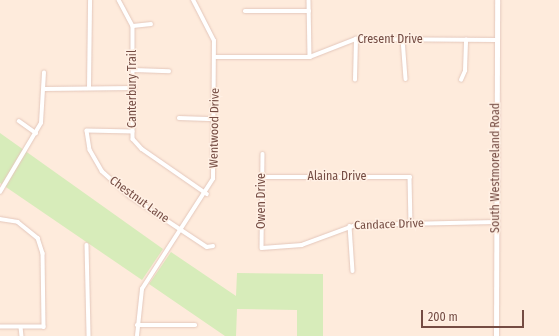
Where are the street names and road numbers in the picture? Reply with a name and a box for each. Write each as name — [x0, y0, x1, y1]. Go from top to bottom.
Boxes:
street label: Cresent Drive — [357, 33, 423, 47]
street label: Canterbury Trail — [126, 50, 140, 128]
street label: Wentwood Drive — [207, 88, 223, 168]
street label: South Westmoreland Road — [489, 103, 503, 233]
street label: Alaina Drive — [308, 170, 366, 184]
street label: Owen Drive — [255, 173, 269, 229]
street label: Chestnut Lane — [106, 174, 172, 226]
street label: Candace Drive — [354, 217, 424, 233]

